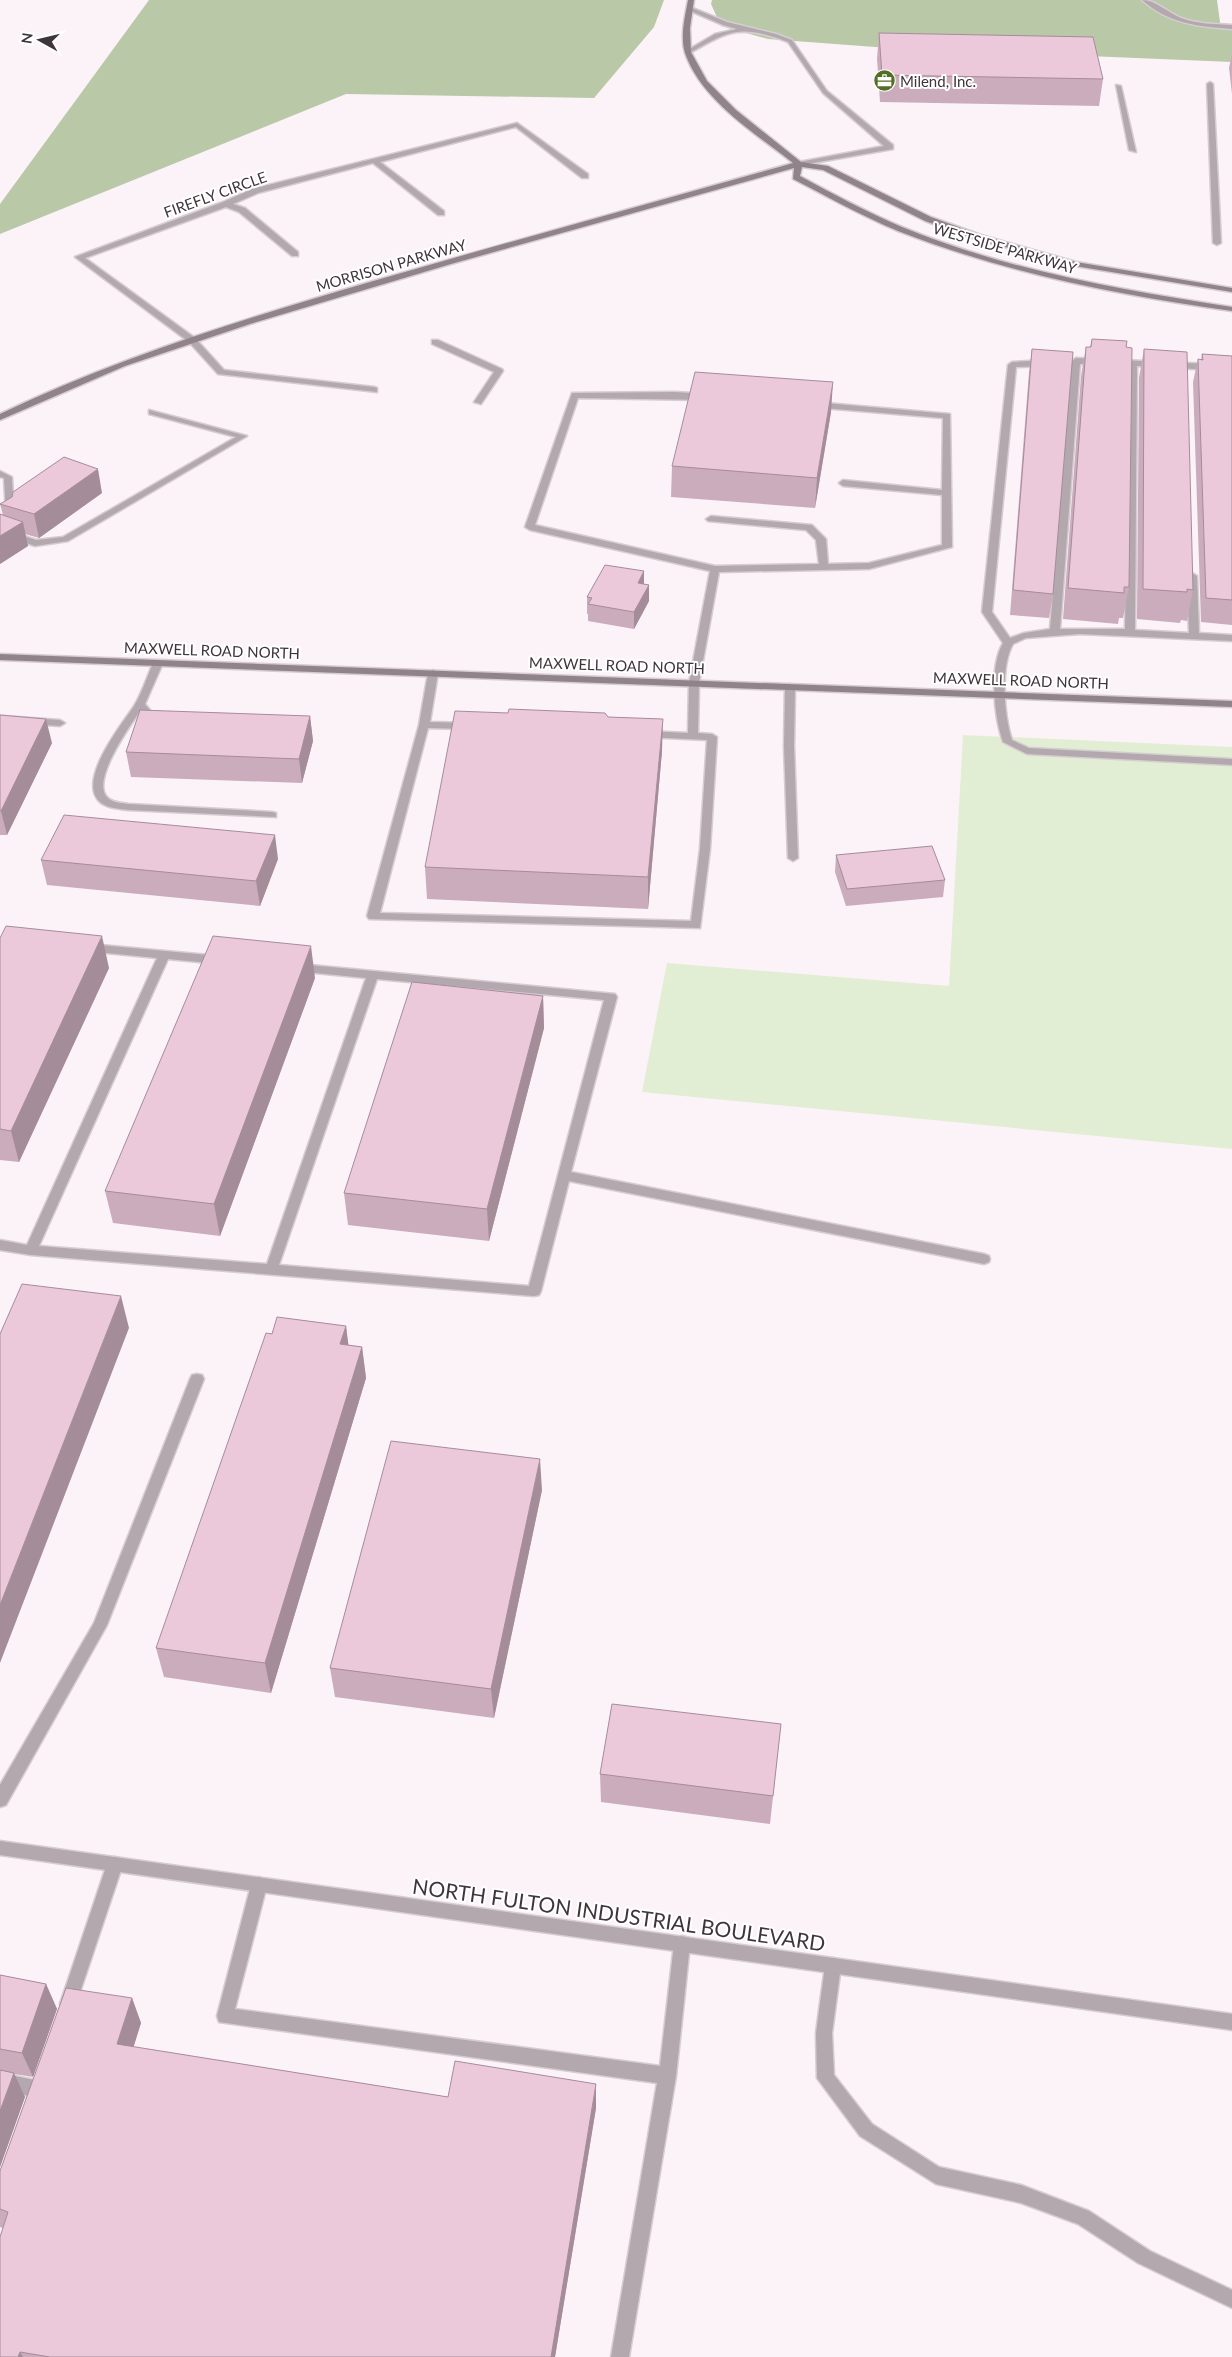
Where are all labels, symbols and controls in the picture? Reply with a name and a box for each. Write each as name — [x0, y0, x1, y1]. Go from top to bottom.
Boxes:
north arrow — [15, 15, 65, 65]
text: N — [17, 32, 36, 45]
office icon: Milend, Inc. — [872, 69, 896, 93]
place label: Milend, Inc. — [900, 72, 976, 90]
street label: FIREFLY CIRCLE — [161, 167, 269, 221]
street label: WESTSIDE PARKWAY — [931, 219, 1079, 277]
street label: MORRISON PARKWAY — [314, 235, 469, 295]
street label: MAXWELL ROAD NORTH — [124, 638, 300, 662]
street label: MAXWELL ROAD NORTH — [529, 653, 705, 677]
street label: MAXWELL ROAD NORTH — [933, 668, 1109, 692]
street label: NORTH FULTON INDUSTRIAL BOULEVARD — [411, 1873, 827, 1955]

